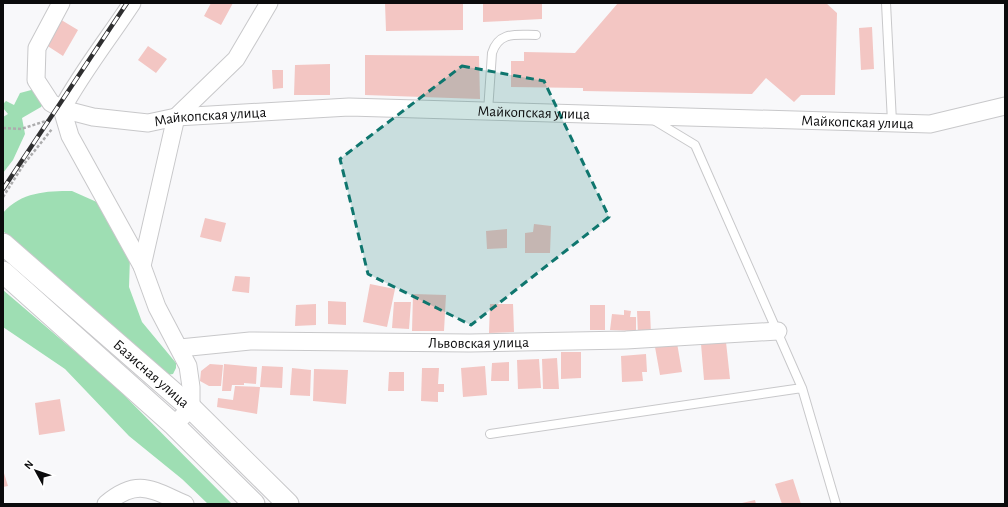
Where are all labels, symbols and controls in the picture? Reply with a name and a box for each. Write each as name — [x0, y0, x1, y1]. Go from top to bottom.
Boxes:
street label: Майкопская улица — [477, 103, 590, 122]
street label: Майкопская улица — [153, 104, 267, 129]
street label: Майкопская улица — [801, 113, 914, 131]
street label: Львовская улица — [428, 334, 529, 351]
street label: Базисная улица — [111, 337, 192, 411]
north arrow — [16, 451, 56, 491]
text: N — [22, 458, 35, 471]

